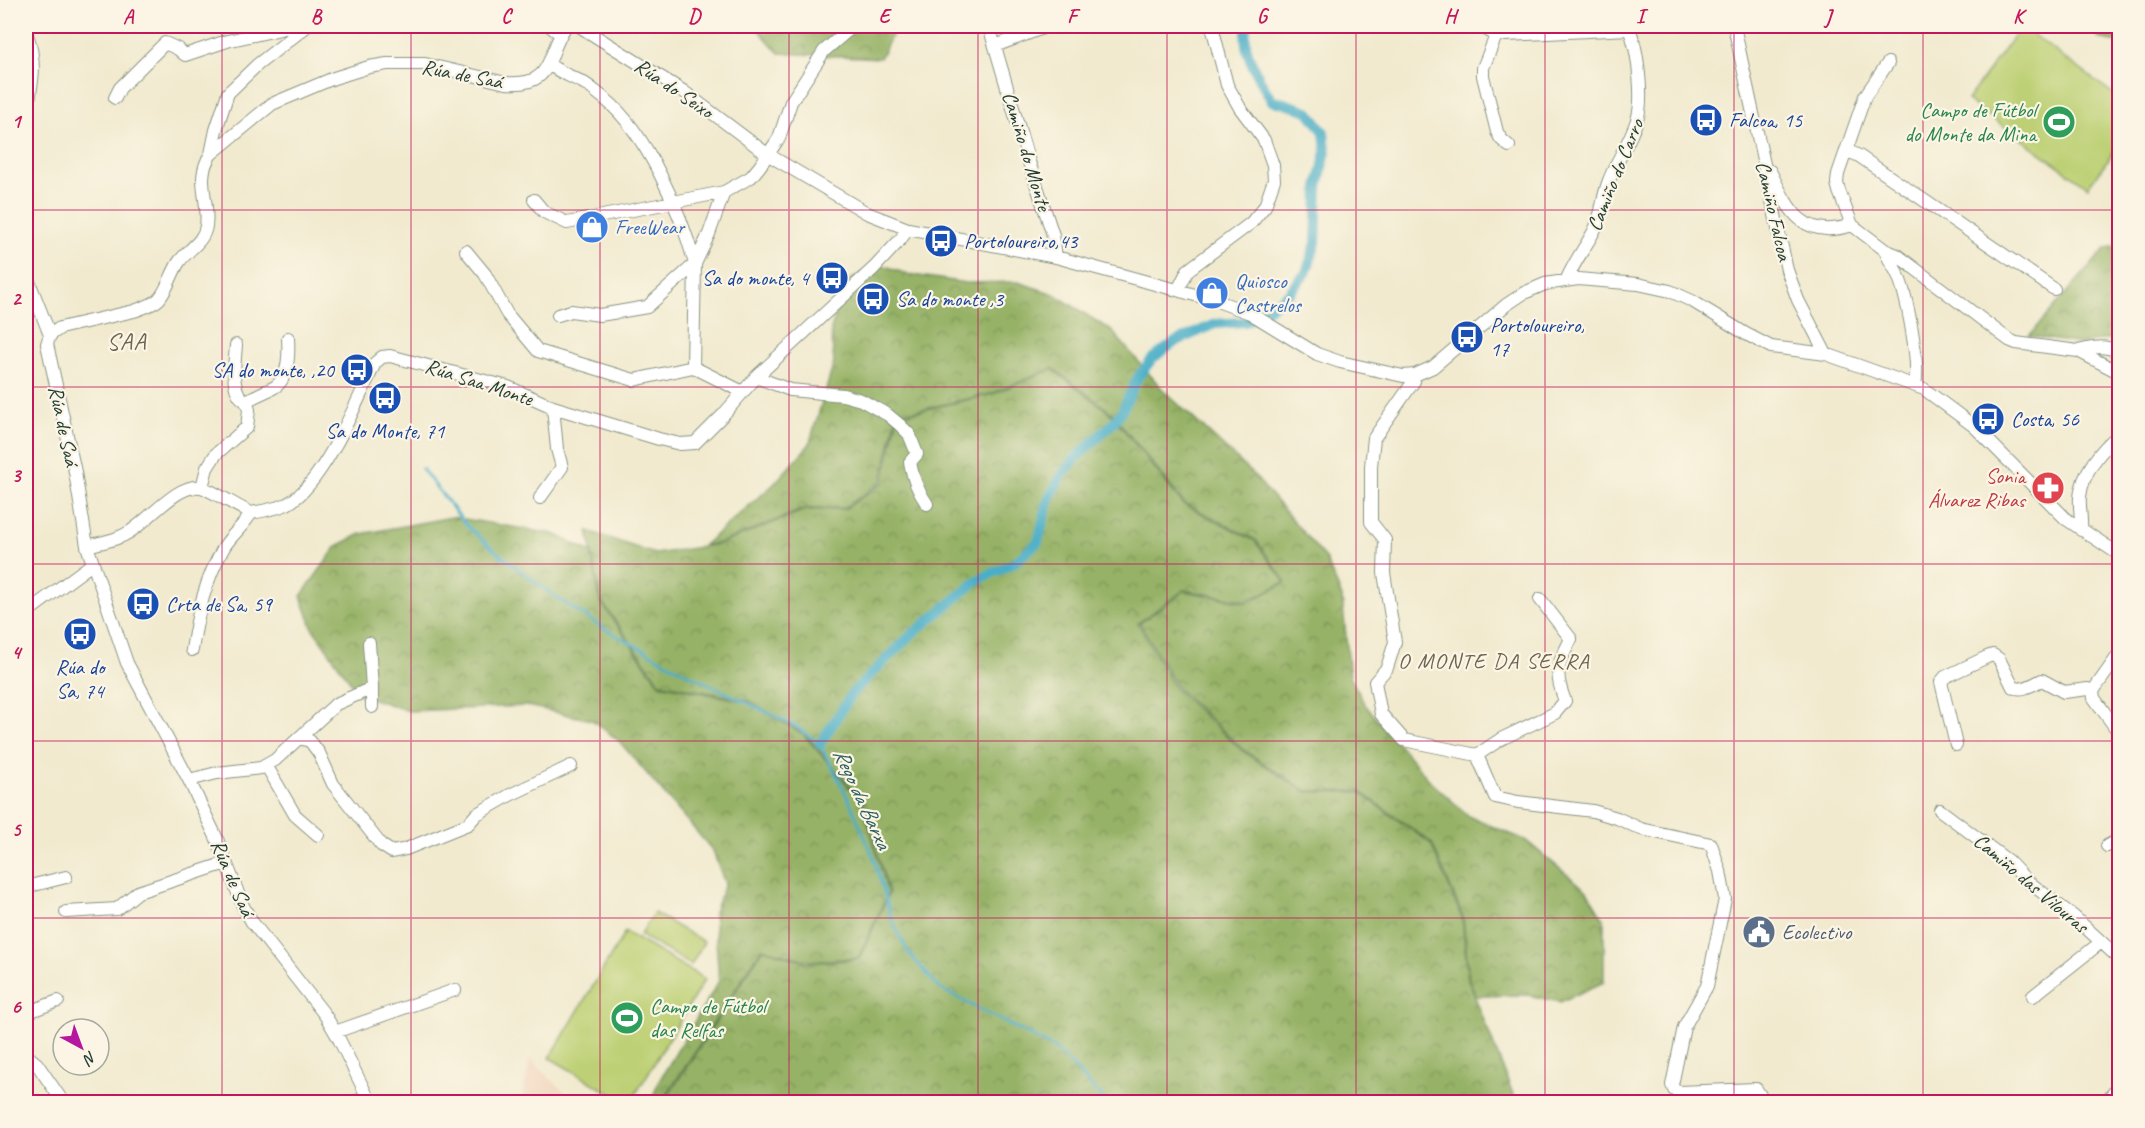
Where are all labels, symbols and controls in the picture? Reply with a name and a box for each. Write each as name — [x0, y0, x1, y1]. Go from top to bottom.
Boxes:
text: A — [123, 4, 135, 29]
text: B — [311, 4, 323, 29]
text: C — [501, 4, 513, 29]
text: D — [688, 4, 702, 29]
text: E — [879, 4, 893, 29]
text: F — [1067, 4, 1081, 29]
text: G — [1257, 4, 1270, 29]
text: H — [1444, 4, 1459, 29]
text: I — [1636, 4, 1649, 29]
text: J — [1823, 4, 1835, 29]
text: K — [2013, 4, 2027, 29]
street label: Rúa do Seixo — [630, 52, 721, 125]
street label: Rúa de Saá — [420, 53, 506, 95]
street label: Camiño do Monte — [997, 88, 1058, 216]
place label: Campo de Fútbol do Monte da Mina — [1905, 97, 2039, 147]
bus stop icon: Falcoa, 15 — [1688, 102, 1724, 138]
sports icon: Campo de Fútbol do Monte da Mina — [2041, 104, 2077, 140]
place label: Falcoa, 15 — [1729, 107, 1804, 133]
text: 1 — [12, 109, 23, 134]
street label: Camiño do Carro — [1581, 114, 1650, 235]
street label: Camiño Falcoa — [1750, 159, 1798, 265]
shop icon: FreeWear — [574, 209, 610, 245]
place label: FreeWear — [615, 214, 686, 240]
bus stop icon: Portoloureiro,43 — [923, 223, 959, 259]
place label: Portoloureiro,43 — [964, 228, 1079, 254]
bus stop icon: Sa do monte, 4 — [814, 260, 850, 296]
place label: Sa do monte, 4 — [702, 265, 812, 291]
place label: Quiosco Castrelos — [1235, 268, 1303, 318]
shop icon: Quiosco Castrelos — [1194, 275, 1230, 311]
bus stop icon: Sa do monte ,3 — [855, 281, 891, 317]
text: 2 — [12, 286, 23, 311]
place label: Sa do monte ,3 — [896, 286, 1005, 312]
place label: Portoloureiro, 17 — [1490, 312, 1585, 362]
bus stop icon: Portoloureiro, 17 — [1449, 319, 1485, 355]
district label: SAA — [107, 326, 147, 356]
bus stop icon: SA do monte, ,20 — [339, 352, 375, 388]
street label: Rúa Saa Monte — [422, 352, 537, 412]
place label: SA do monte, ,20 — [212, 357, 336, 383]
bus stop icon: Sa do Monte, 71 — [367, 380, 403, 416]
street label: Rúa de Saá — [43, 383, 86, 470]
bus stop icon: Costa, 56 — [1970, 401, 2006, 437]
place label: Costa, 56 — [2011, 406, 2080, 432]
place label: Sa do Monte, 71 — [326, 418, 446, 444]
text: 3 — [12, 463, 23, 488]
place label: Sonia Álvarez Ribas — [1928, 463, 2027, 513]
pharmacy icon: Sonia Álvarez Ribas — [2030, 470, 2066, 506]
bus stop icon: Crta de Sa, 59 — [125, 586, 161, 622]
place label: Crta de Sa, 59 — [166, 591, 273, 617]
bus stop icon: Rúa do Sa, 74 — [62, 616, 98, 652]
text: 4 — [12, 640, 24, 665]
district label: O MONTE DA SERRA — [1398, 647, 1590, 675]
place label: Rúa do Sa, 74 — [56, 654, 107, 704]
water label: Rego da Barxa — [827, 744, 899, 855]
text: 5 — [12, 817, 23, 842]
street label: Camiño das Vilouras — [1968, 827, 2095, 940]
street label: Rúa de Saá — [205, 835, 262, 922]
public building icon: Ecolectivo — [1741, 914, 1777, 950]
place label: Ecolectivo — [1782, 919, 1853, 945]
place label: Campo de Fútbol das Relfas — [650, 993, 769, 1043]
text: 6 — [11, 994, 22, 1019]
sports icon: Campo de Fútbol das Relfas — [609, 1000, 645, 1036]
north arrow — [51, 1017, 111, 1077]
text: N — [78, 1047, 100, 1070]

